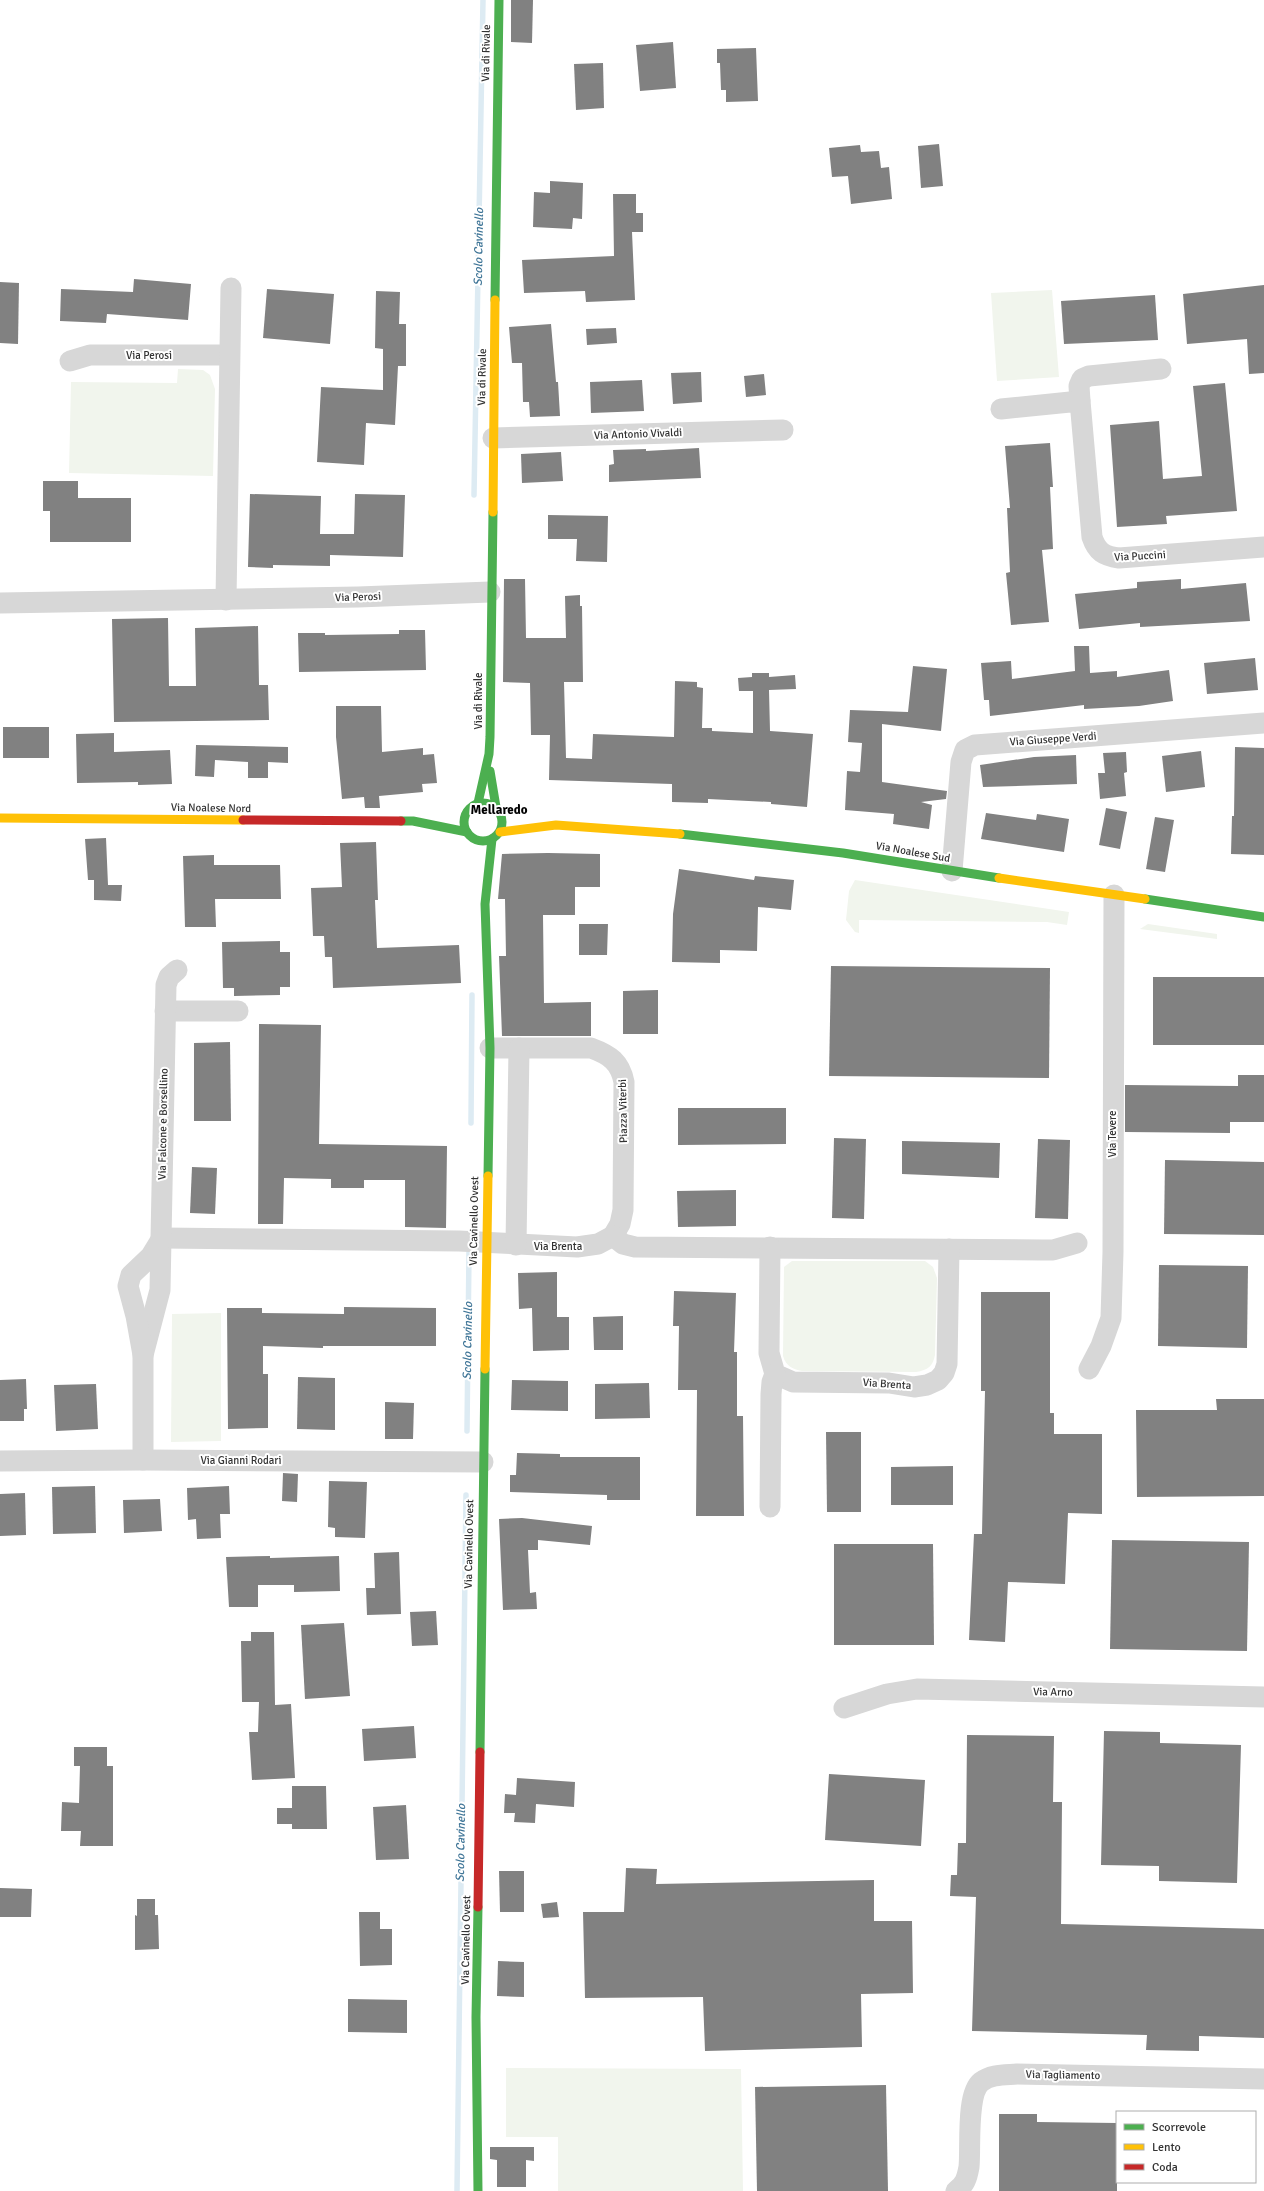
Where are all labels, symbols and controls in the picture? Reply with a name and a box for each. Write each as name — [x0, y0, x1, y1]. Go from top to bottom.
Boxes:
street label: Via di Rivale — [479, 24, 493, 82]
water label: Scolo Cavinello — [471, 207, 487, 286]
street label: Via di Rivale — [475, 348, 489, 406]
street label: Via Perosi — [126, 349, 172, 362]
street label: Via Antonio Vivaldi — [594, 426, 682, 442]
street label: Via Puccini — [1114, 548, 1166, 564]
street label: Via Perosi — [335, 590, 381, 604]
street label: Via di Rivale — [472, 672, 485, 730]
street label: Via Giuseppe Verdi — [1009, 729, 1097, 749]
street label: Via Noalese Nord — [171, 801, 251, 815]
district label: Mellaredo — [470, 802, 528, 818]
street label: Via Noalese Sud — [875, 839, 951, 865]
street label: Via Falcone e Borsellino — [156, 1068, 170, 1180]
street label: Piazza Viterbi — [616, 1079, 630, 1143]
street label: Via Tevere — [1106, 1111, 1119, 1157]
street label: Via Cavinello Ovest — [467, 1176, 481, 1266]
street label: Via Brenta — [534, 1240, 583, 1253]
water label: Scolo Cavinello — [460, 1301, 476, 1380]
street label: Via Brenta — [862, 1376, 912, 1392]
street label: Via Gianni Rodari — [200, 1454, 282, 1467]
street label: Via Cavinello Ovest — [462, 1499, 476, 1589]
street label: Via Arno — [1033, 1685, 1073, 1699]
water label: Scolo Cavinello — [453, 1803, 469, 1882]
street label: Via Cavinello Ovest — [459, 1895, 473, 1985]
street label: Via Tagliamento — [1026, 2068, 1101, 2082]
legend — [1116, 2111, 1256, 2183]
text: Scorrevole — [1152, 2120, 1206, 2135]
text: Lento — [1152, 2140, 1181, 2155]
text: Coda — [1152, 2160, 1178, 2175]

